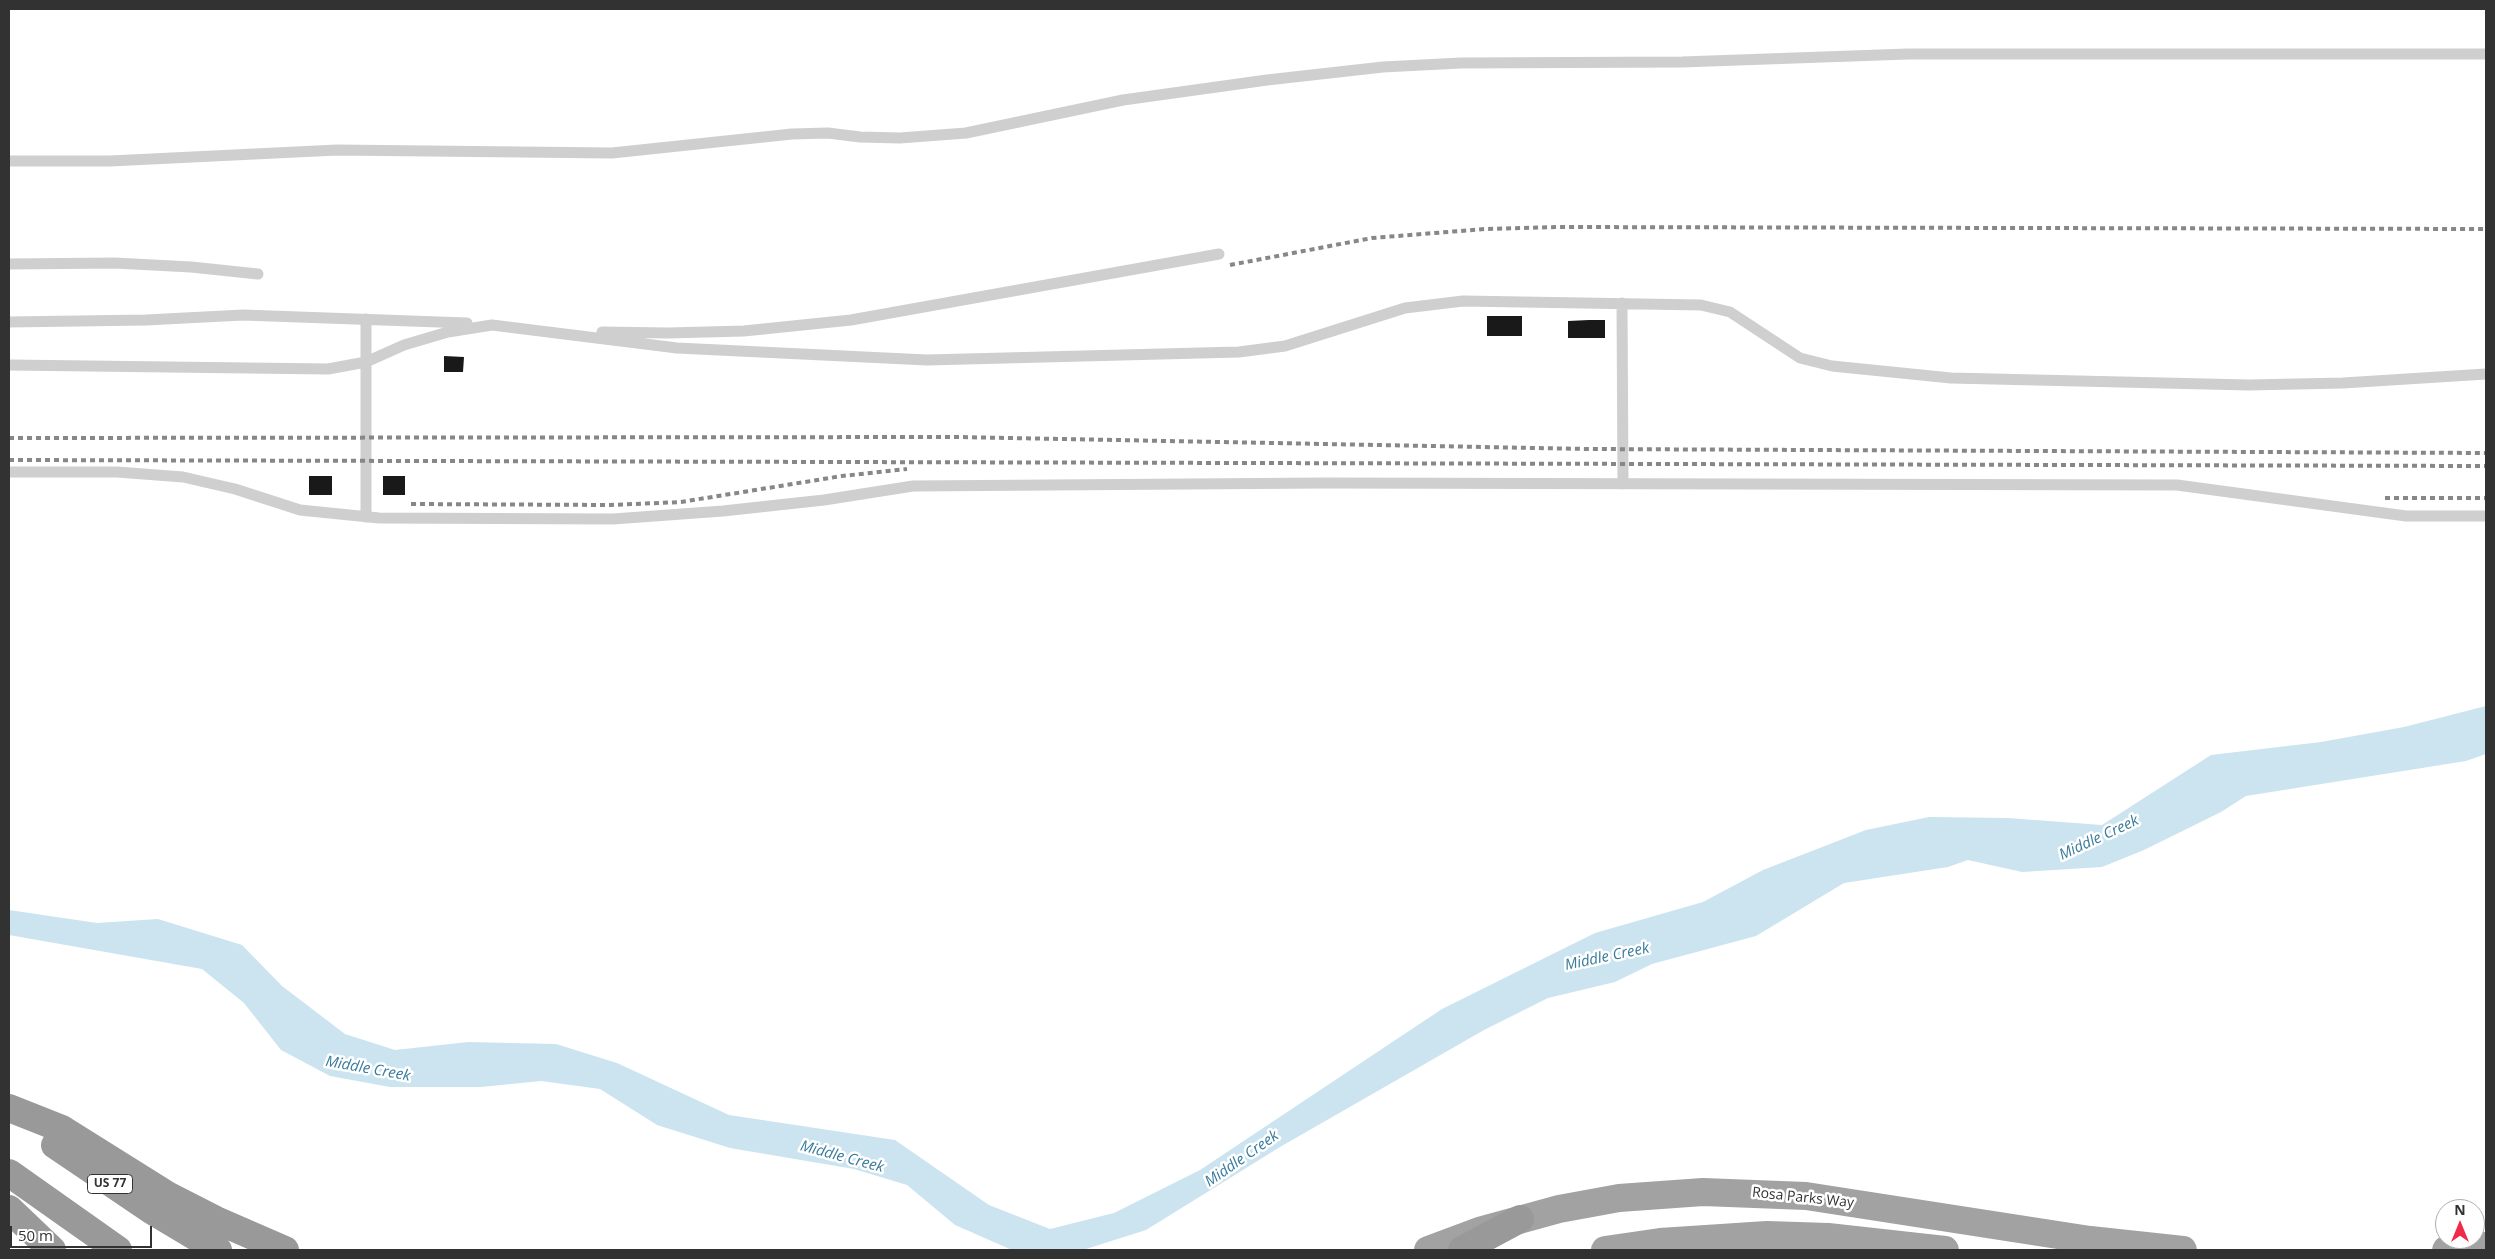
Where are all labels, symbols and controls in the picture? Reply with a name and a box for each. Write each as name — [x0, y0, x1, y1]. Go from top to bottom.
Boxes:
water label: Middle Creek — [2056, 812, 2142, 864]
water label: Middle Creek — [1563, 939, 1651, 975]
water label: Middle Creek — [324, 1053, 412, 1085]
water label: Middle Creek — [1202, 1127, 1282, 1191]
water label: Middle Creek — [798, 1137, 886, 1177]
road number: US 77 — [88, 1174, 132, 1194]
street label: Rosa Parks Way — [1751, 1184, 1855, 1212]
north arrow — [2435, 1199, 2485, 1249]
text: N — [2454, 1200, 2466, 1219]
scale bar — [12, 1216, 155, 1248]
text: 50 m — [18, 1225, 53, 1245]

